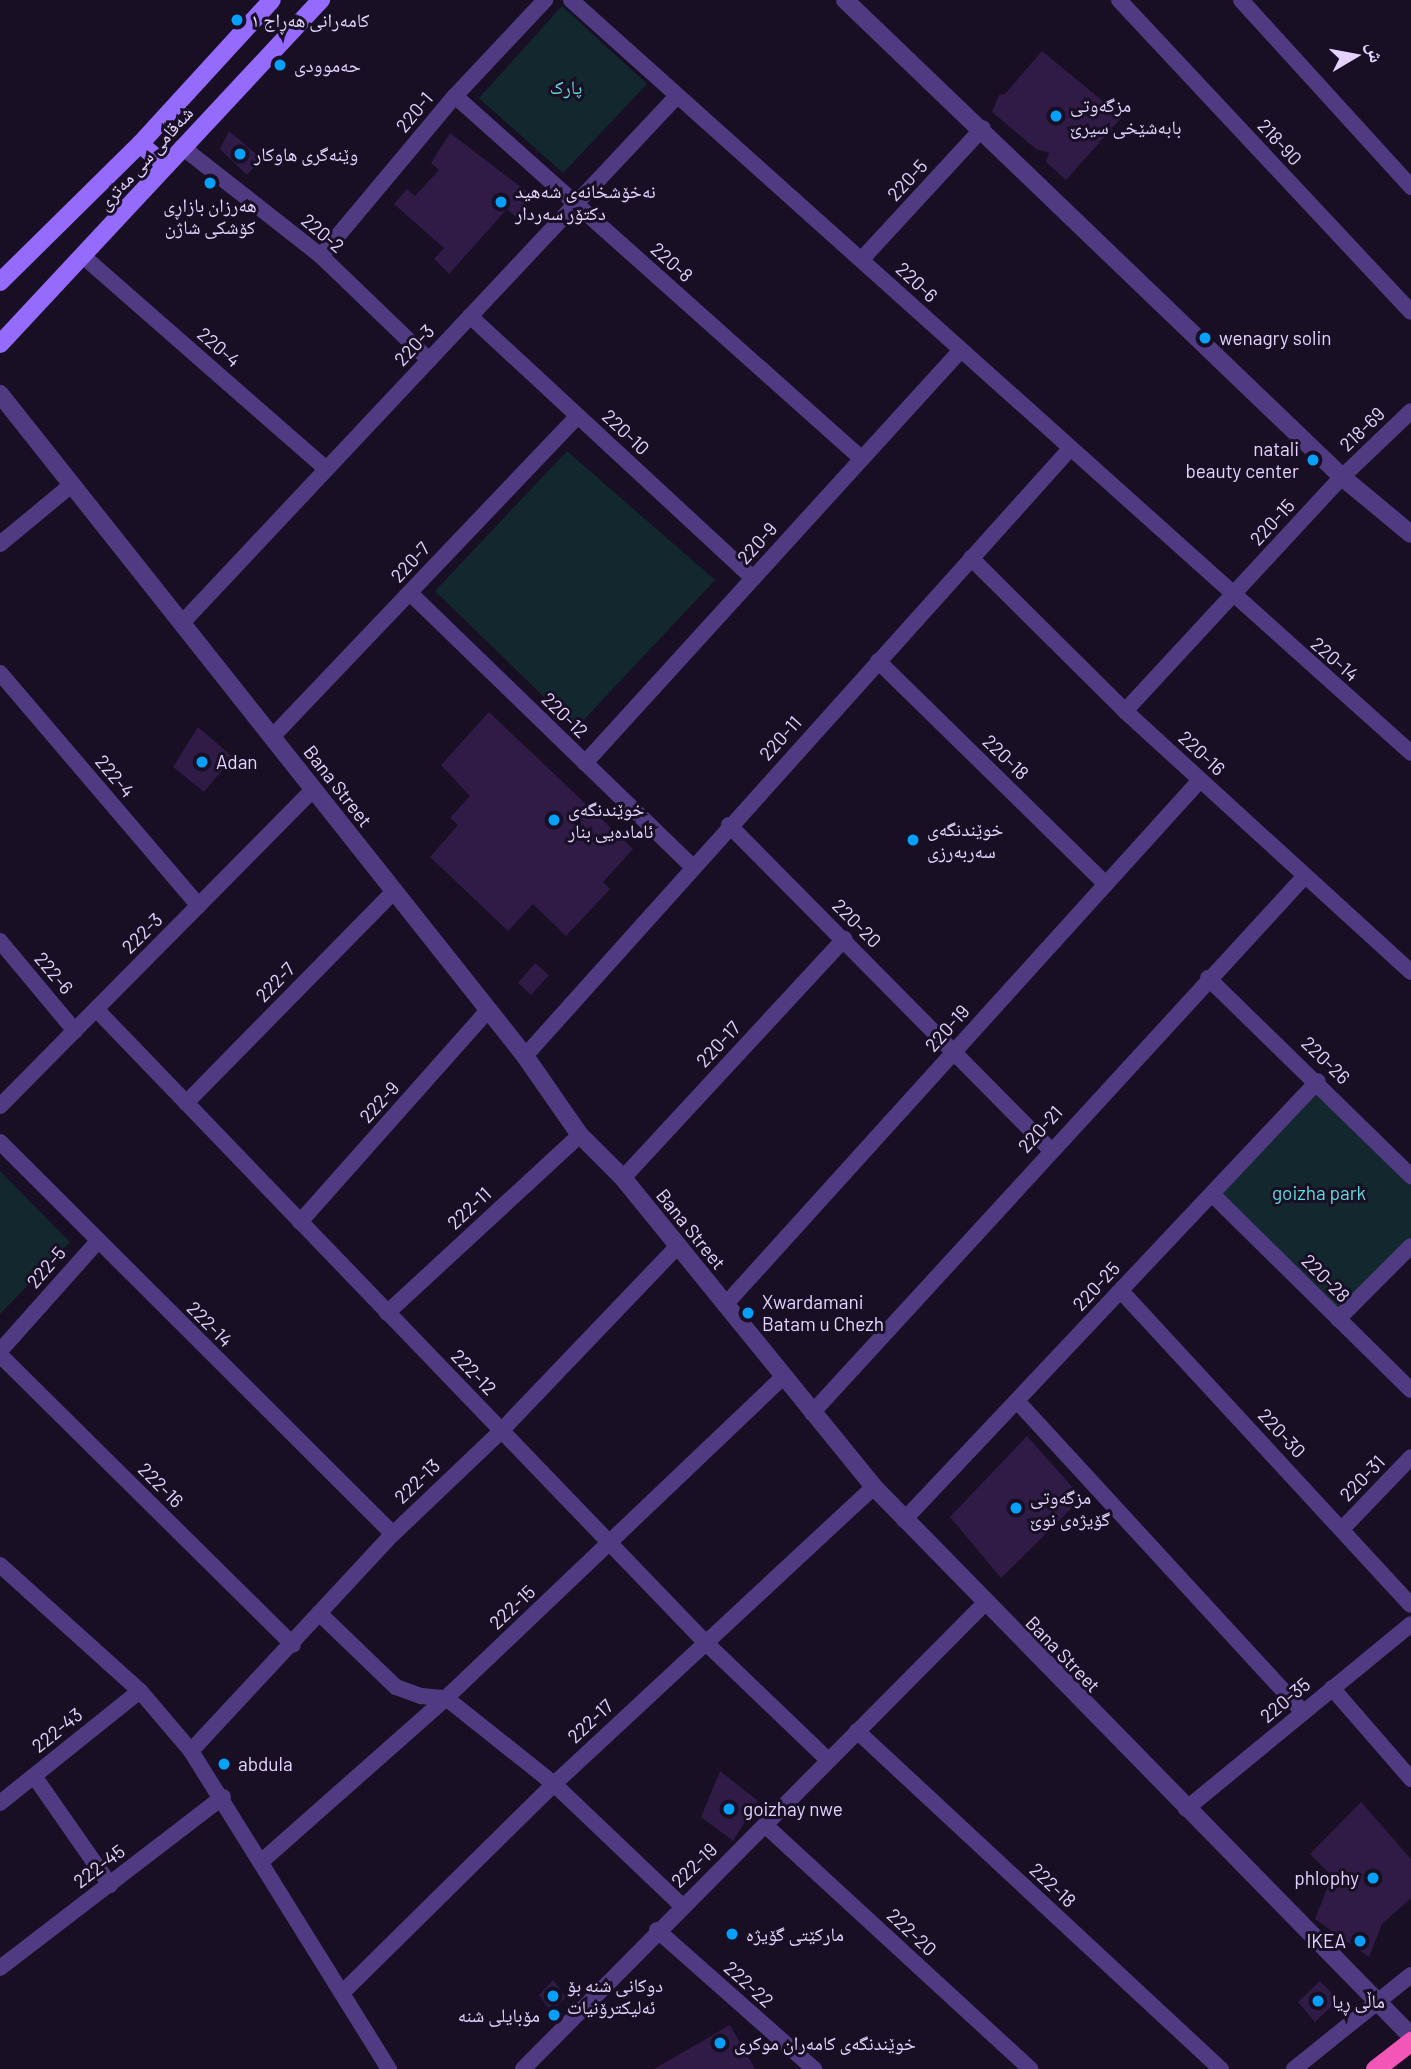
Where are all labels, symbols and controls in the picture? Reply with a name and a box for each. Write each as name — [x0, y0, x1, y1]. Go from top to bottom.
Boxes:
place label: کامەرانی هەڕاج ۱ — [251, 9, 369, 31]
marker: کامەرانی هەڕاج ۱ — [229, 12, 245, 28]
north arrow — [1320, 21, 1390, 91]
text: ش — [1363, 40, 1389, 64]
place label: حەموودی — [294, 54, 361, 76]
marker: حەموودی — [272, 57, 288, 73]
park label: پارک — [550, 76, 582, 98]
street label: 220-1 — [391, 87, 437, 137]
place label: مزگه‌وتی بابەشێخی سیرێ — [1070, 94, 1181, 138]
street label: شەقامی سی مەتری — [92, 101, 198, 215]
marker: مزگه‌وتی بابەشێخی سیرێ — [1048, 108, 1064, 124]
street label: 218-90 — [1253, 114, 1307, 170]
place label: وێنەگری هاوکار — [254, 143, 358, 165]
marker: وێنەگری هاوکار — [232, 146, 248, 162]
street label: 220-5 — [882, 155, 932, 205]
marker: ھەرزان بازاڕی كۆشكی شاژن — [202, 175, 218, 191]
place label: نەخۆشخانەی شەهید دکتۆر سەردار — [515, 180, 656, 224]
place label: ھەرزان بازاڕی كۆشكی شاژن — [163, 194, 257, 238]
marker: نەخۆشخانەی شەهید دکتۆر سەردار — [493, 194, 509, 210]
street label: 220-2 — [297, 209, 349, 257]
street label: 220-8 — [646, 237, 698, 287]
street label: 220-6 — [892, 257, 942, 307]
street label: 220-3 — [389, 320, 439, 370]
street label: 220-4 — [193, 322, 245, 372]
place label: wenagry solin — [1219, 327, 1332, 349]
marker: wenagry solin — [1197, 330, 1213, 346]
street label: 218-69 — [1335, 402, 1389, 456]
street label: 220-10 — [598, 405, 654, 459]
place label: natali beauty center — [1185, 438, 1299, 482]
marker: natali beauty center — [1305, 452, 1321, 468]
street label: 220-15 — [1245, 494, 1299, 550]
street label: 220-9 — [732, 517, 782, 569]
street label: 220-7 — [386, 537, 434, 587]
street label: 220-14 — [1306, 632, 1364, 686]
street label: 220-12 — [537, 688, 593, 742]
street label: 220-11 — [754, 711, 806, 765]
street label: 220-16 — [1174, 726, 1230, 780]
street label: 220-18 — [978, 730, 1034, 784]
street label: Bana Street — [299, 741, 377, 831]
street label: 222-4 — [91, 750, 139, 802]
place label: Adan — [216, 751, 258, 773]
marker: Adan — [194, 754, 210, 770]
place label: خوێندنگەی ئامادەیی بنار — [568, 798, 653, 842]
marker: خوێندنگەی ئامادەیی بنار — [546, 812, 562, 828]
place label: خوێندنگەی سەربەرزی — [927, 818, 1003, 862]
marker: خوێندنگەی سەربەرزی — [905, 832, 921, 848]
street label: 220-20 — [828, 894, 886, 952]
street label: 222-3 — [117, 908, 167, 958]
street label: 222-6 — [30, 947, 78, 999]
street label: 222-7 — [251, 957, 299, 1007]
street label: 220-19 — [920, 1000, 974, 1056]
street label: 220-17 — [691, 1016, 745, 1072]
street label: 220-26 — [1297, 1031, 1355, 1089]
street label: 222-9 — [354, 1077, 404, 1127]
street label: 220-21 — [1013, 1101, 1067, 1157]
street label: 222-11 — [442, 1182, 496, 1234]
park label: goizha park — [1272, 1182, 1366, 1204]
street label: Bana Street — [652, 1184, 730, 1274]
street label: 222-5 — [22, 1241, 70, 1293]
street label: 220-28 — [1297, 1249, 1355, 1307]
street label: 220-25 — [1068, 1257, 1124, 1315]
place label: Xwardamani Batam u Chezh — [762, 1291, 884, 1335]
street label: 222-14 — [182, 1296, 238, 1352]
marker: Xwardamani Batam u Chezh — [740, 1305, 756, 1321]
street label: 222-12 — [447, 1344, 501, 1400]
street label: 220-30 — [1254, 1404, 1310, 1462]
street label: 220-31 — [1335, 1450, 1389, 1506]
street label: 222-13 — [389, 1454, 445, 1508]
street label: 222-16 — [134, 1458, 188, 1512]
place label: مزگەوتی گۆیژەی نوێ — [1030, 1486, 1110, 1530]
marker: مزگەوتی گۆیژەی نوێ — [1008, 1500, 1024, 1516]
street label: 222-15 — [484, 1580, 540, 1634]
street label: Bana Street — [1021, 1611, 1105, 1697]
street label: 220-35 — [1255, 1673, 1315, 1727]
street label: 222-17 — [563, 1694, 617, 1748]
street label: 222-43 — [27, 1703, 87, 1757]
place label: abdula — [238, 1753, 293, 1775]
marker: abdula — [216, 1756, 232, 1772]
place label: goizhay nwe — [743, 1798, 843, 1820]
marker: goizhay nwe — [721, 1801, 737, 1817]
street label: 222-19 — [666, 1838, 722, 1892]
street label: 222-45 — [69, 1839, 129, 1893]
street label: 222-18 — [1025, 1858, 1081, 1912]
place label: phlophy — [1294, 1867, 1359, 1889]
marker: phlophy — [1365, 1870, 1381, 1886]
street label: 222-20 — [883, 1904, 941, 1960]
place label: مارکێتی گۆیژە — [746, 1923, 844, 1945]
marker: مارکێتی گۆیژە — [724, 1926, 740, 1942]
place label: IKEA — [1306, 1930, 1346, 1952]
marker: IKEA — [1352, 1933, 1368, 1949]
street label: 222-22 — [720, 1956, 778, 2012]
place label: دوکانی شنە بۆ ئەلیکترۆنیات — [567, 1974, 663, 2018]
marker: دوکانی شنە بۆ ئەلیکترۆنیات — [545, 1988, 561, 2004]
place label: ماڵی ڕیا — [1332, 1990, 1385, 2012]
marker: ماڵی ڕیا — [1310, 1993, 1326, 2009]
place label: مۆبایلی شنە — [458, 2004, 540, 2026]
marker: مۆبایلی شنە — [546, 2007, 562, 2023]
place label: خوێندنگەی کامەران موکری — [734, 2032, 916, 2054]
marker: خوێندنگەی کامەران موکری — [712, 2035, 728, 2051]

